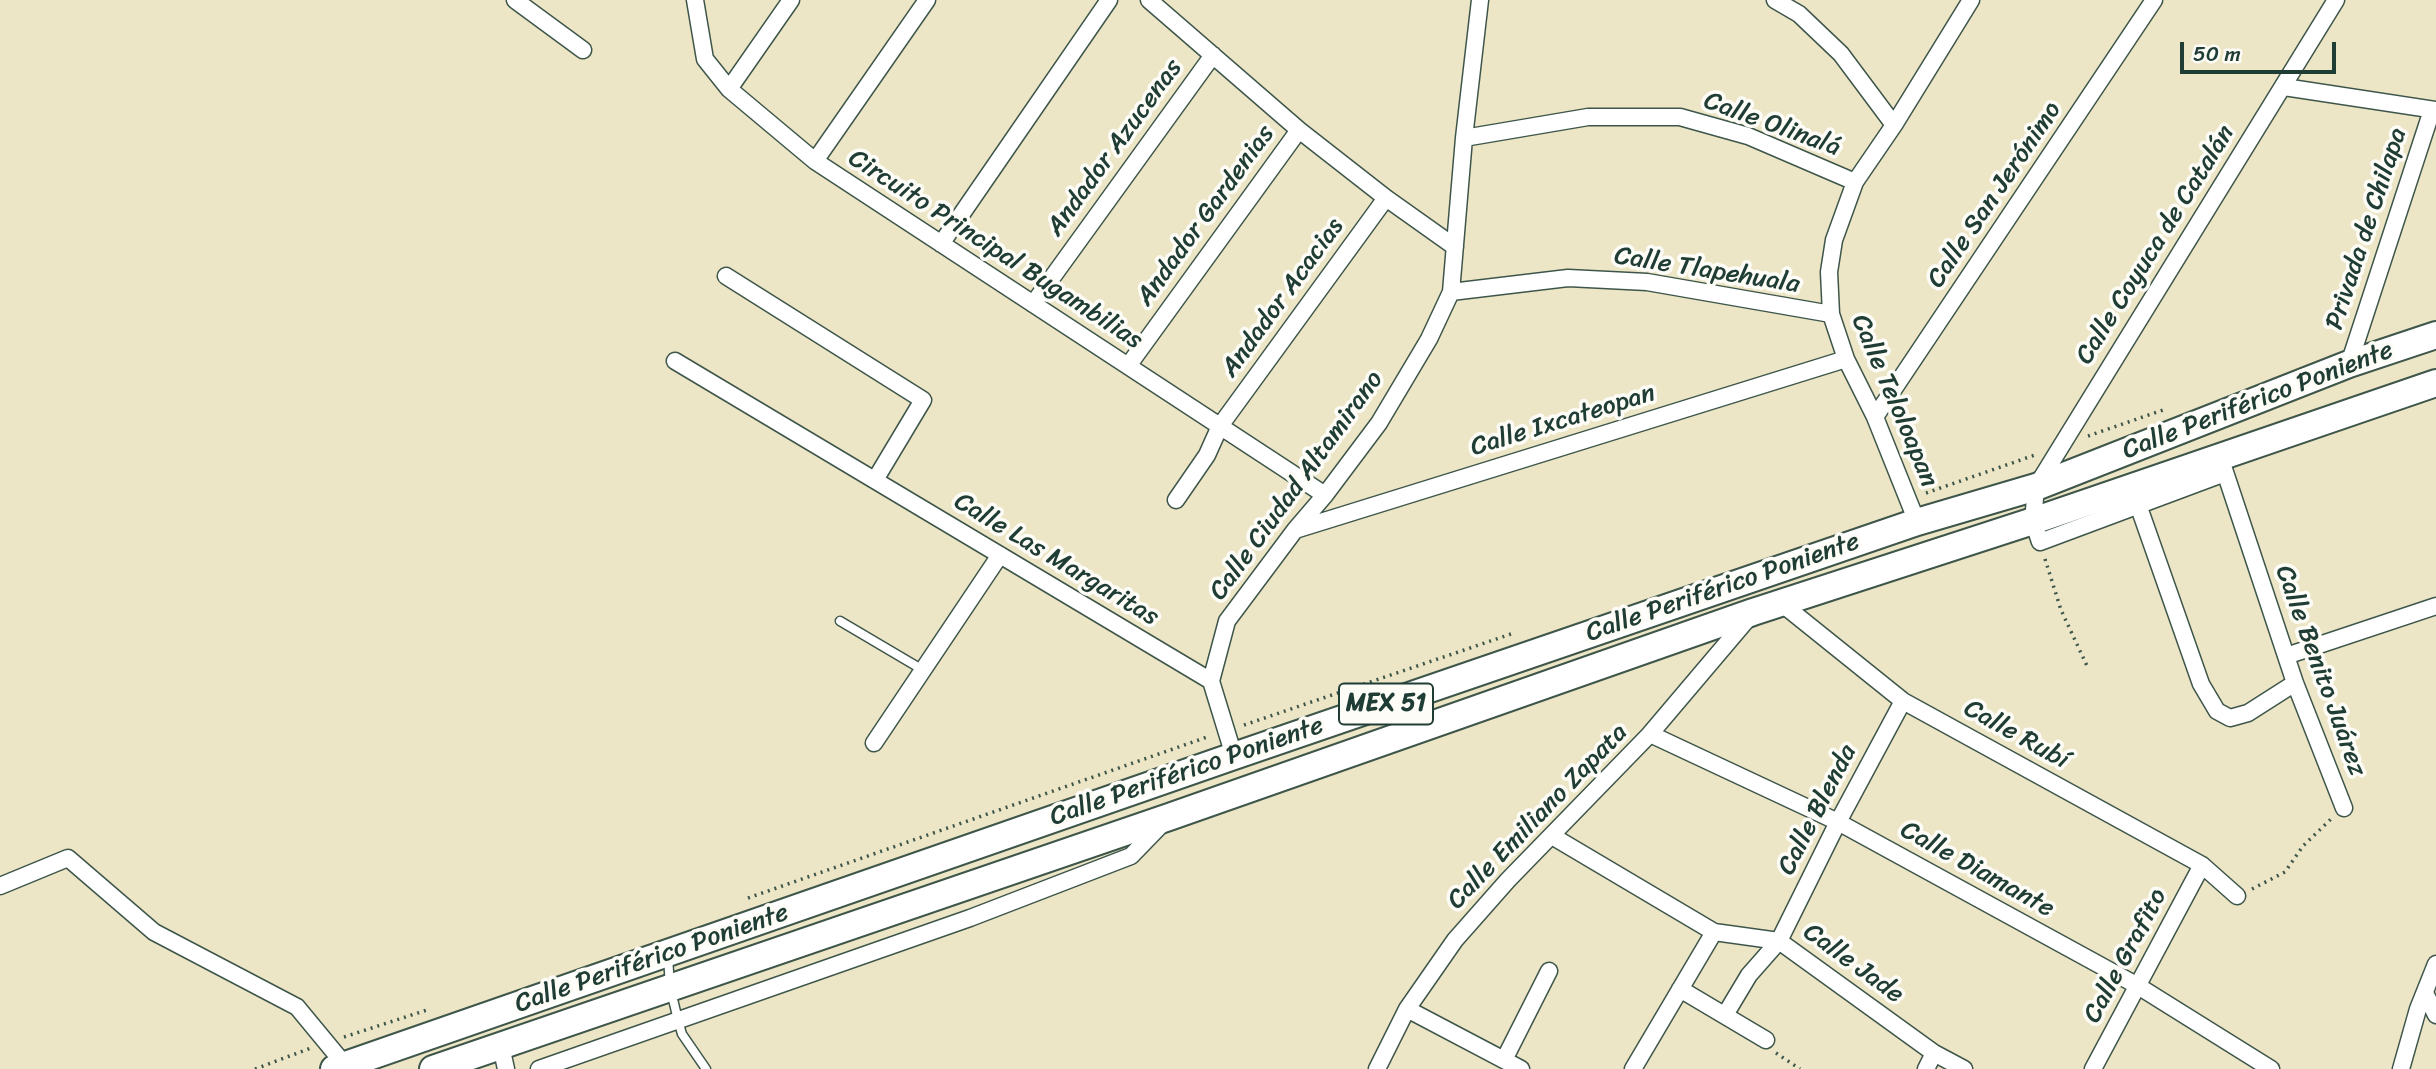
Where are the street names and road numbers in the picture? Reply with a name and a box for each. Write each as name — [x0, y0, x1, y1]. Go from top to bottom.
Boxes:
street label: Andador Azucenas — [1040, 53, 1190, 243]
street label: Calle Olinalá — [1699, 86, 1845, 164]
street label: Calle San Jerónimo — [1921, 96, 2069, 294]
street label: Andador Gardenias — [1130, 120, 1282, 312]
street label: Calle Coyuca de Catalán — [2070, 120, 2242, 370]
street label: Privada de Chilapa — [2320, 124, 2414, 334]
street label: Circuito Principal Bugambilias — [842, 143, 1148, 357]
street label: Andador Acacias — [1215, 212, 1351, 384]
street label: Calle Tlapehuala — [1612, 241, 1802, 301]
street label: Calle Teloloapan — [1844, 310, 1944, 492]
street label: Calle Periférico Poniente — [2118, 335, 2398, 467]
street label: Calle Ciudad Altamirano — [1203, 365, 1391, 607]
street label: Calle Ixcateopan — [1467, 378, 1659, 464]
street label: Calle Las Margaritas — [948, 487, 1164, 633]
street label: Calle Periférico Poniente — [1582, 526, 1864, 650]
street label: Calle Benito Juárez — [2267, 561, 2373, 781]
road number: MEX 51 — [1339, 684, 1433, 724]
street label: Calle Rubí — [1958, 693, 2074, 777]
street label: Calle Periférico Poniente — [1046, 710, 1328, 834]
street label: Calle Emiliano Zapata — [1441, 718, 1635, 916]
street label: Calle Blenda — [1772, 740, 1864, 880]
street label: Calle Diamante — [1895, 815, 2059, 925]
street label: Calle Grafito — [2077, 883, 2175, 1029]
street label: Calle Periférico Poniente — [511, 897, 793, 1021]
street label: Calle Jade — [1797, 917, 1909, 1011]

